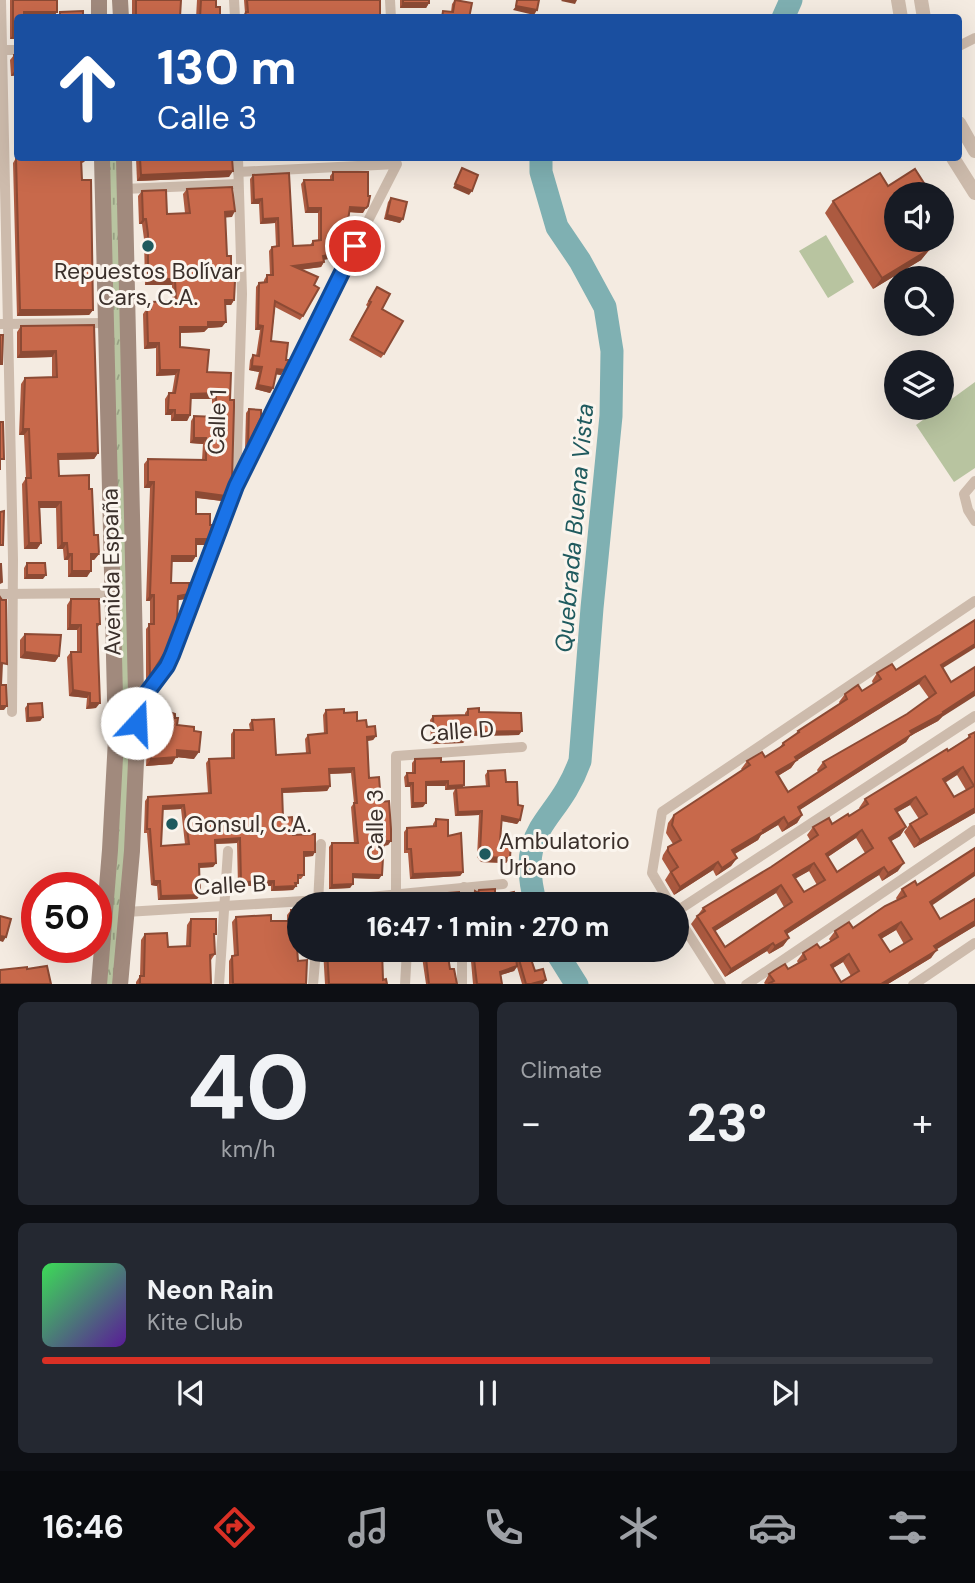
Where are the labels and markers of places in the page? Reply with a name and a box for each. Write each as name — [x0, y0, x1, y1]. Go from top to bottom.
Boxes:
pin — [325, 216, 385, 276]
marker: Repuestos Bolívar Cars, C.A. — [140, 238, 156, 254]
place label: Repuestos Bolívar Cars, C.A. — [54, 256, 242, 312]
place label: Gonsul, C.A. — [186, 809, 311, 839]
marker: Gonsul, C.A. — [164, 816, 180, 832]
place label: Ambulatorio Urbano — [499, 826, 630, 882]
marker: Ambulatorio Urbano — [477, 846, 493, 862]

